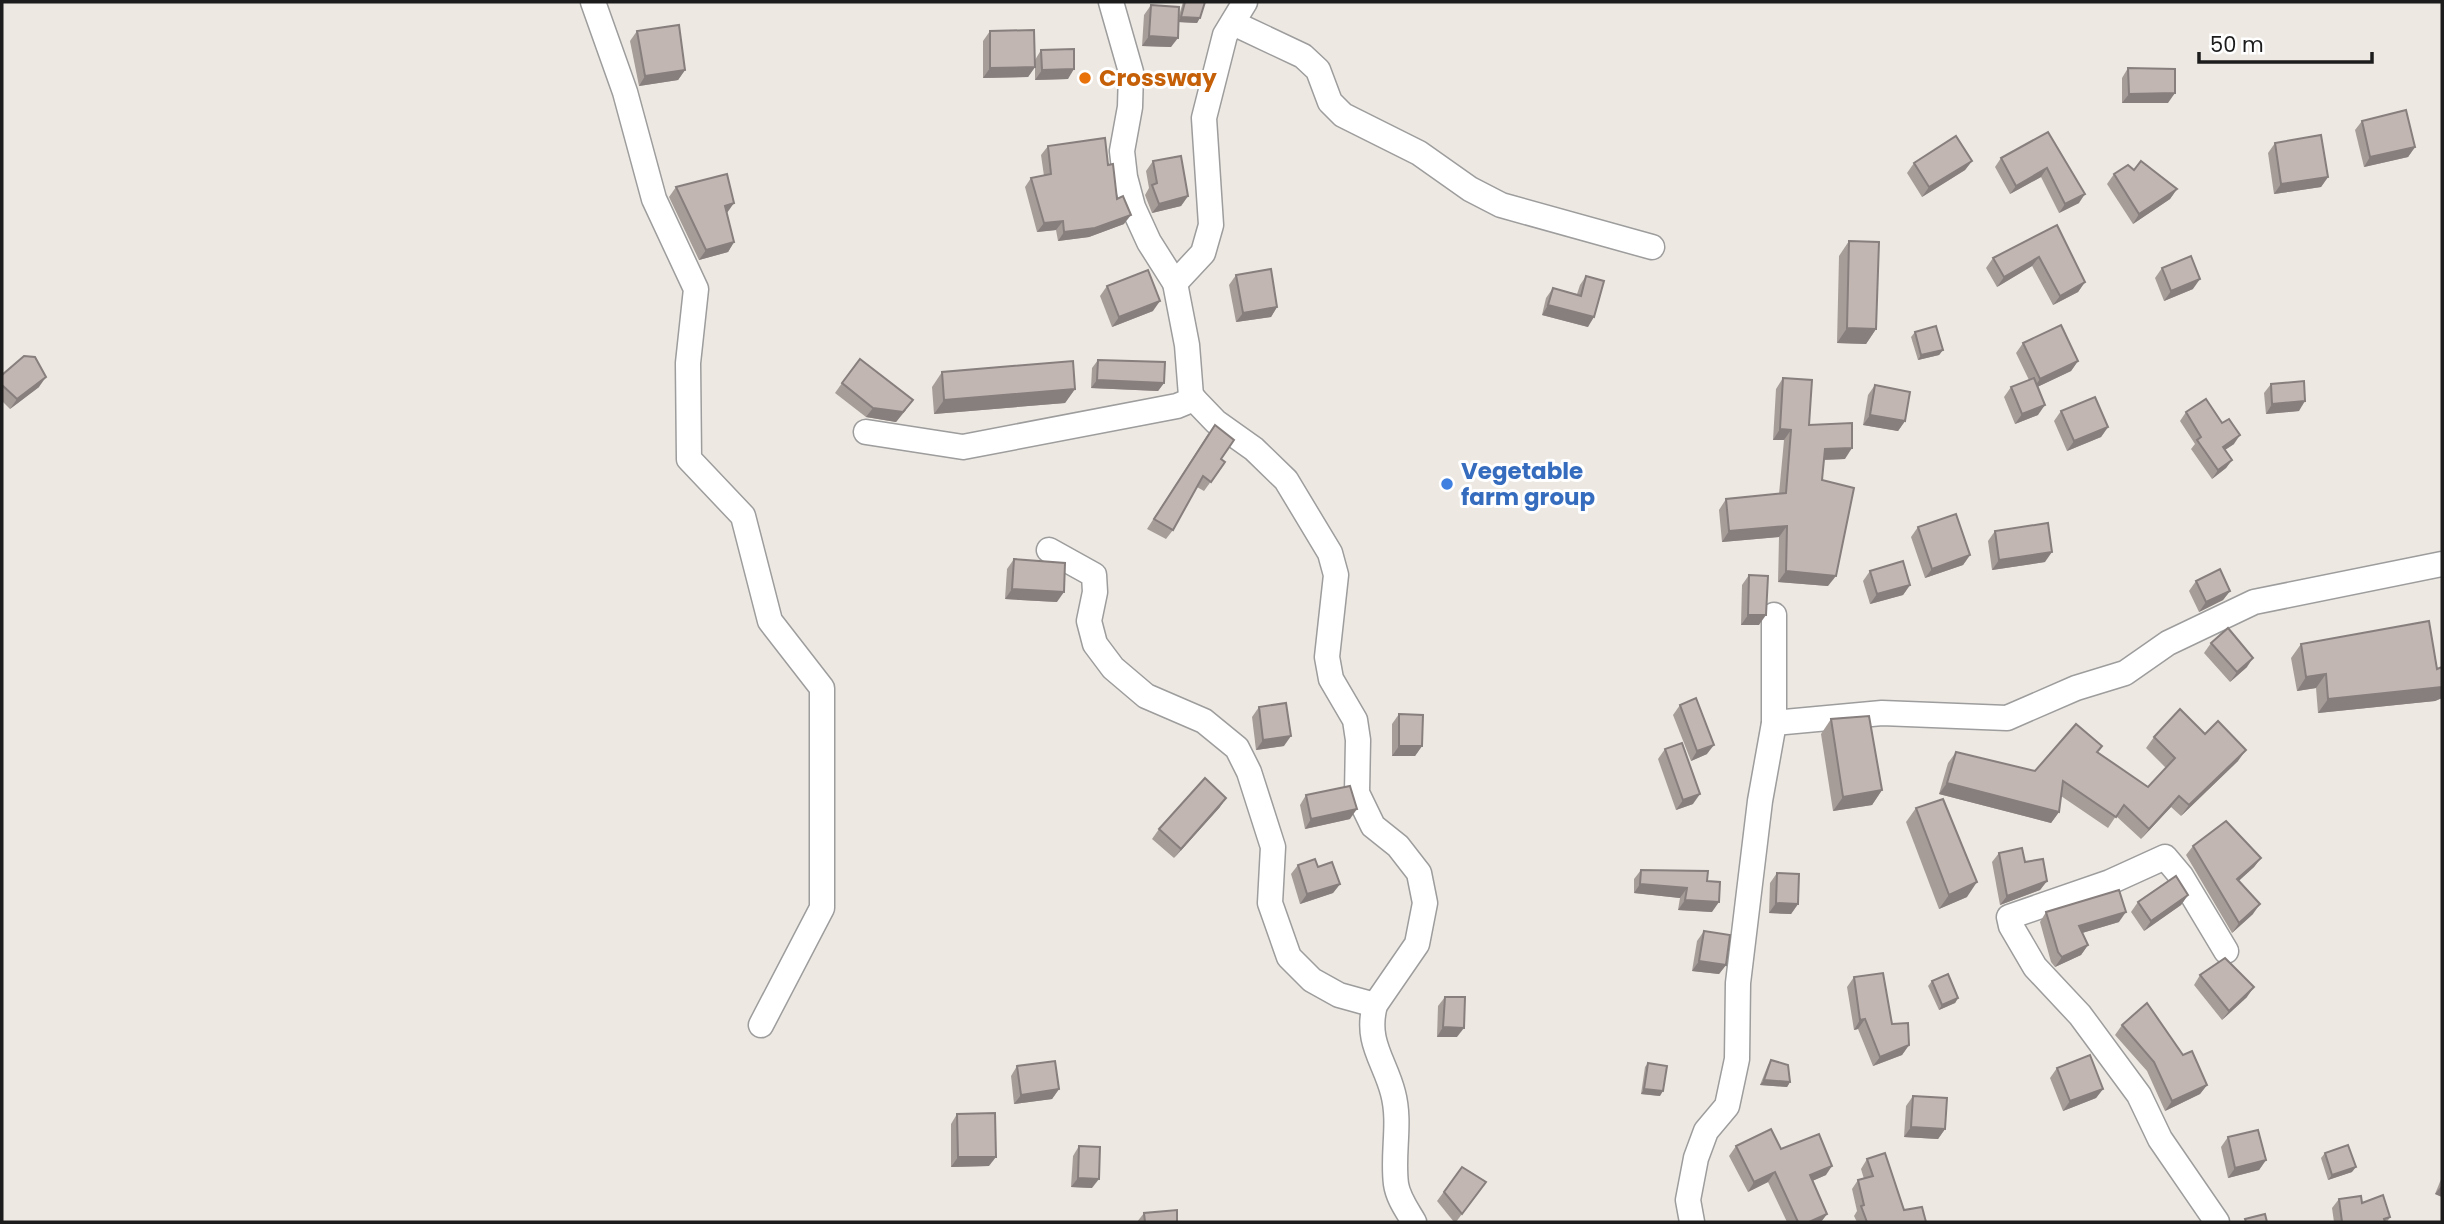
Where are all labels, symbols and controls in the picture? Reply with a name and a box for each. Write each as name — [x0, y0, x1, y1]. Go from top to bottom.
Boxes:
scale bar — [2199, 21, 2372, 65]
text: 50 m — [2210, 30, 2264, 59]
place label: Crossway — [1099, 62, 1217, 94]
marker: Crossway — [1077, 70, 1093, 86]
place label: Vegetable farm group — [1461, 455, 1595, 513]
marker: Vegetable farm group — [1439, 476, 1455, 492]

